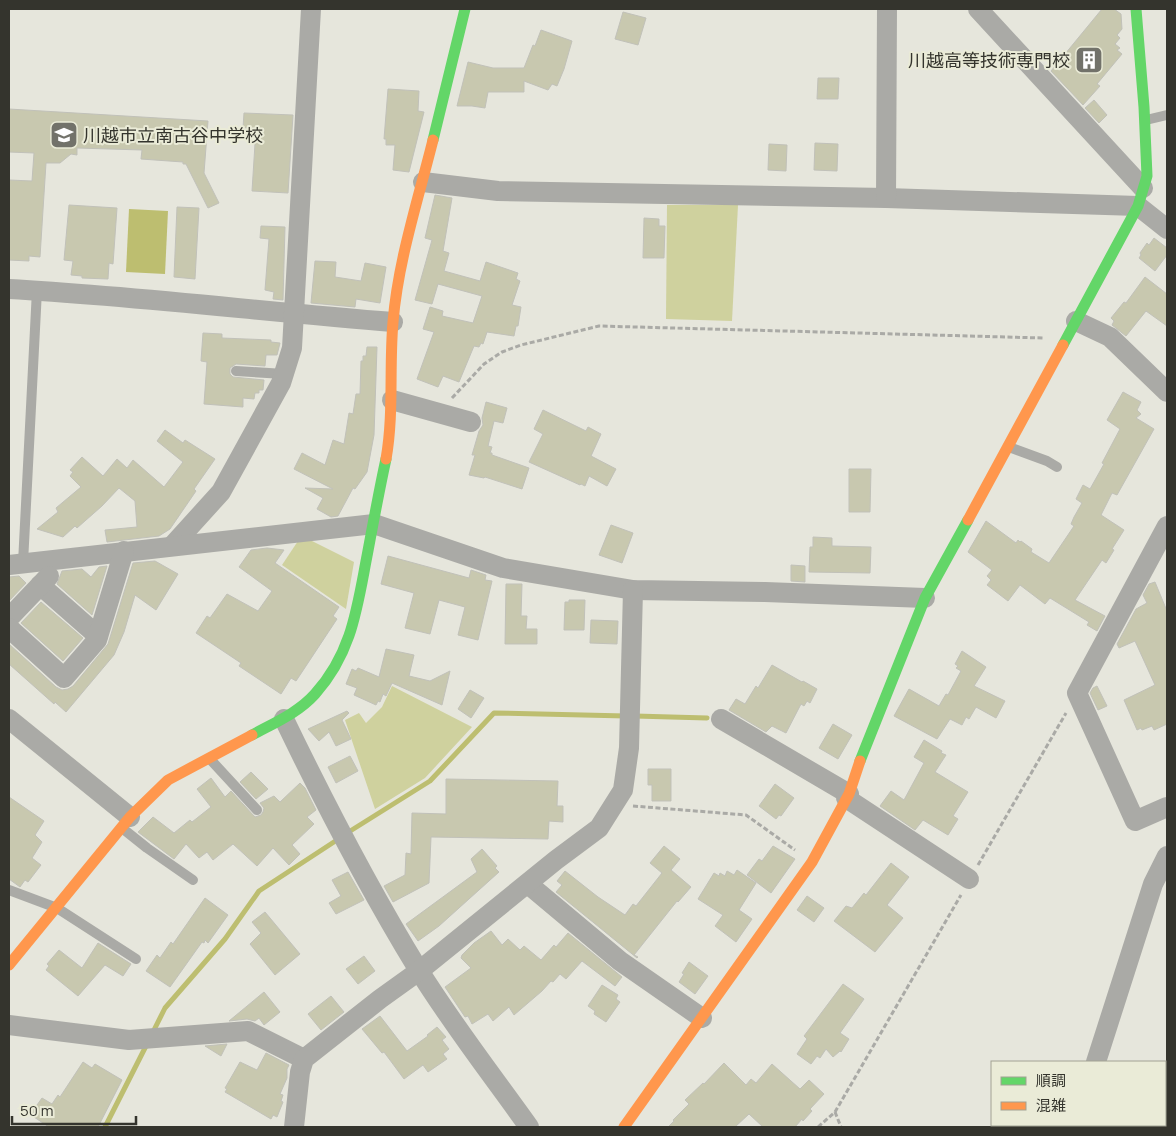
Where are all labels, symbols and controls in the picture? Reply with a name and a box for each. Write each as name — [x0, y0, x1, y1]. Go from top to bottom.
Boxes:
building icon: 川越高等技術専門校 — [1074, 45, 1104, 75]
place label: 川越高等技術専門校 — [908, 48, 1070, 72]
school or university icon: 川越市立南古谷中学校 — [49, 120, 79, 150]
place label: 川越市立南古谷中学校 — [83, 123, 263, 147]
legend — [991, 1061, 1166, 1126]
text: 順調 — [1036, 1070, 1066, 1091]
scale bar — [12, 1094, 136, 1126]
text: 混雑 — [1036, 1095, 1066, 1116]
text: 50 m — [20, 1100, 54, 1121]

